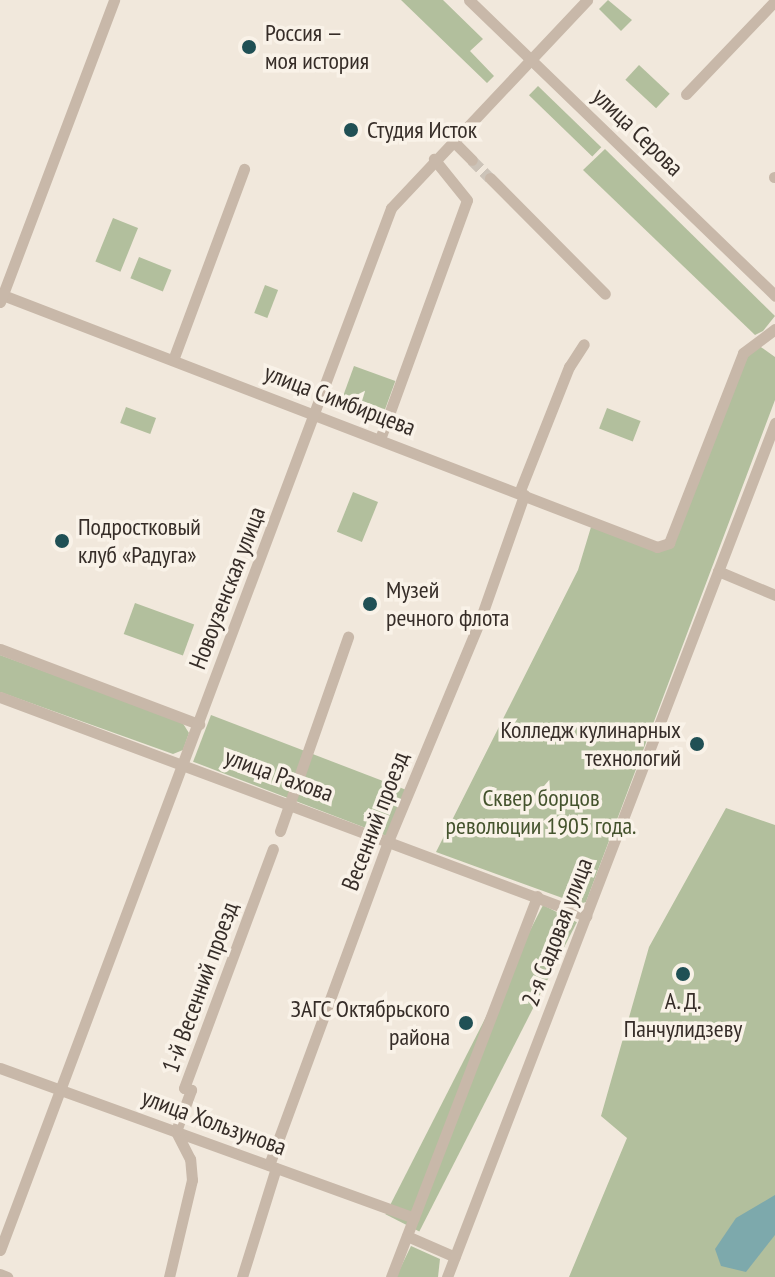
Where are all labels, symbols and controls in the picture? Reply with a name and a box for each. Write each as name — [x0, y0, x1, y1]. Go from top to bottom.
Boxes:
place label: Россия — моя история — [265, 19, 369, 75]
marker: Россия — моя история — [240, 38, 258, 56]
street label: улица Серова — [587, 82, 689, 182]
place label: Студия Исток — [367, 116, 477, 144]
marker: Студия Исток — [342, 121, 360, 139]
street label: улица Симбирцева — [260, 358, 420, 442]
street label: Новоузенская улица — [183, 503, 271, 673]
place label: Подростковый клуб «Радуга» — [78, 513, 201, 569]
marker: Подростковый клуб «Радуга» — [53, 532, 71, 550]
place label: Музей речного флота — [386, 576, 509, 632]
marker: Музей речного флота — [361, 595, 379, 613]
place label: Колледж кулинарных технологий — [500, 716, 681, 772]
marker: Колледж кулинарных технологий — [688, 735, 706, 753]
street label: улица Рахова — [221, 742, 337, 808]
street label: Весенний проезд — [335, 748, 415, 894]
park label: Сквер борцов революции 1905 года. — [446, 784, 636, 840]
street label: 2-я Садовая улица — [516, 854, 598, 1010]
street label: 1-й Весенний проезд — [156, 898, 244, 1076]
marker: А. Д. Панчулидзеву — [674, 965, 692, 983]
place label: А. Д. Панчулидзеву — [624, 987, 742, 1043]
place label: ЗАГС Октябрьского района — [290, 995, 450, 1051]
marker: ЗАГС Октябрьского района — [457, 1014, 475, 1032]
street label: улица Хользунова — [138, 1082, 290, 1162]

